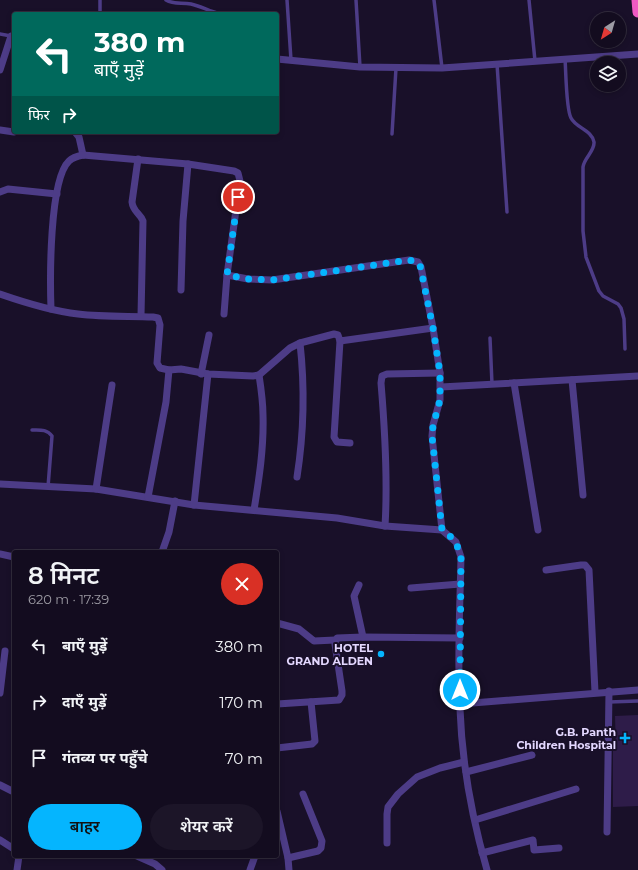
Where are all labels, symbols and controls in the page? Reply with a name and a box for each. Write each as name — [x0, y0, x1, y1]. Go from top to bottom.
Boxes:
north arrow — [590, 12, 626, 48]
map controls — [590, 12, 626, 92]
text: 380 m — [94, 25, 185, 59]
icon: left — [28, 28, 80, 80]
button: layers — [590, 56, 626, 92]
text: बाएँ मुड़ें — [94, 59, 144, 81]
icon: right — [58, 104, 80, 126]
text: फिर — [28, 105, 50, 124]
pin — [221, 180, 255, 214]
icon: arrive — [227, 186, 249, 208]
text: 8 मिनट — [28, 561, 99, 590]
button: close — [221, 563, 263, 605]
text: 620 m · 17:39 — [28, 591, 109, 607]
icon: left — [28, 635, 50, 657]
text: बाएँ मुड़ें — [62, 636, 107, 655]
text: 380 m — [215, 637, 263, 656]
place label: HOTEL GRAND ALDEN — [286, 641, 373, 668]
marker: HOTEL GRAND ALDEN — [376, 649, 386, 659]
position arrow — [439, 669, 481, 711]
icon: right — [28, 691, 50, 713]
text: दाएँ मुड़ें — [62, 692, 107, 711]
text: 170 m — [219, 693, 263, 712]
place label: G.B. Panth Children Hospital — [516, 725, 616, 752]
marker: G.B. Panth Children Hospital — [619, 732, 631, 744]
icon: arrive — [28, 747, 50, 769]
text: गंतव्य पर पहुँचे — [62, 748, 148, 767]
text: 70 m — [225, 749, 263, 768]
button: बाहर — [28, 804, 142, 850]
button: शेयर करें — [150, 804, 263, 850]

